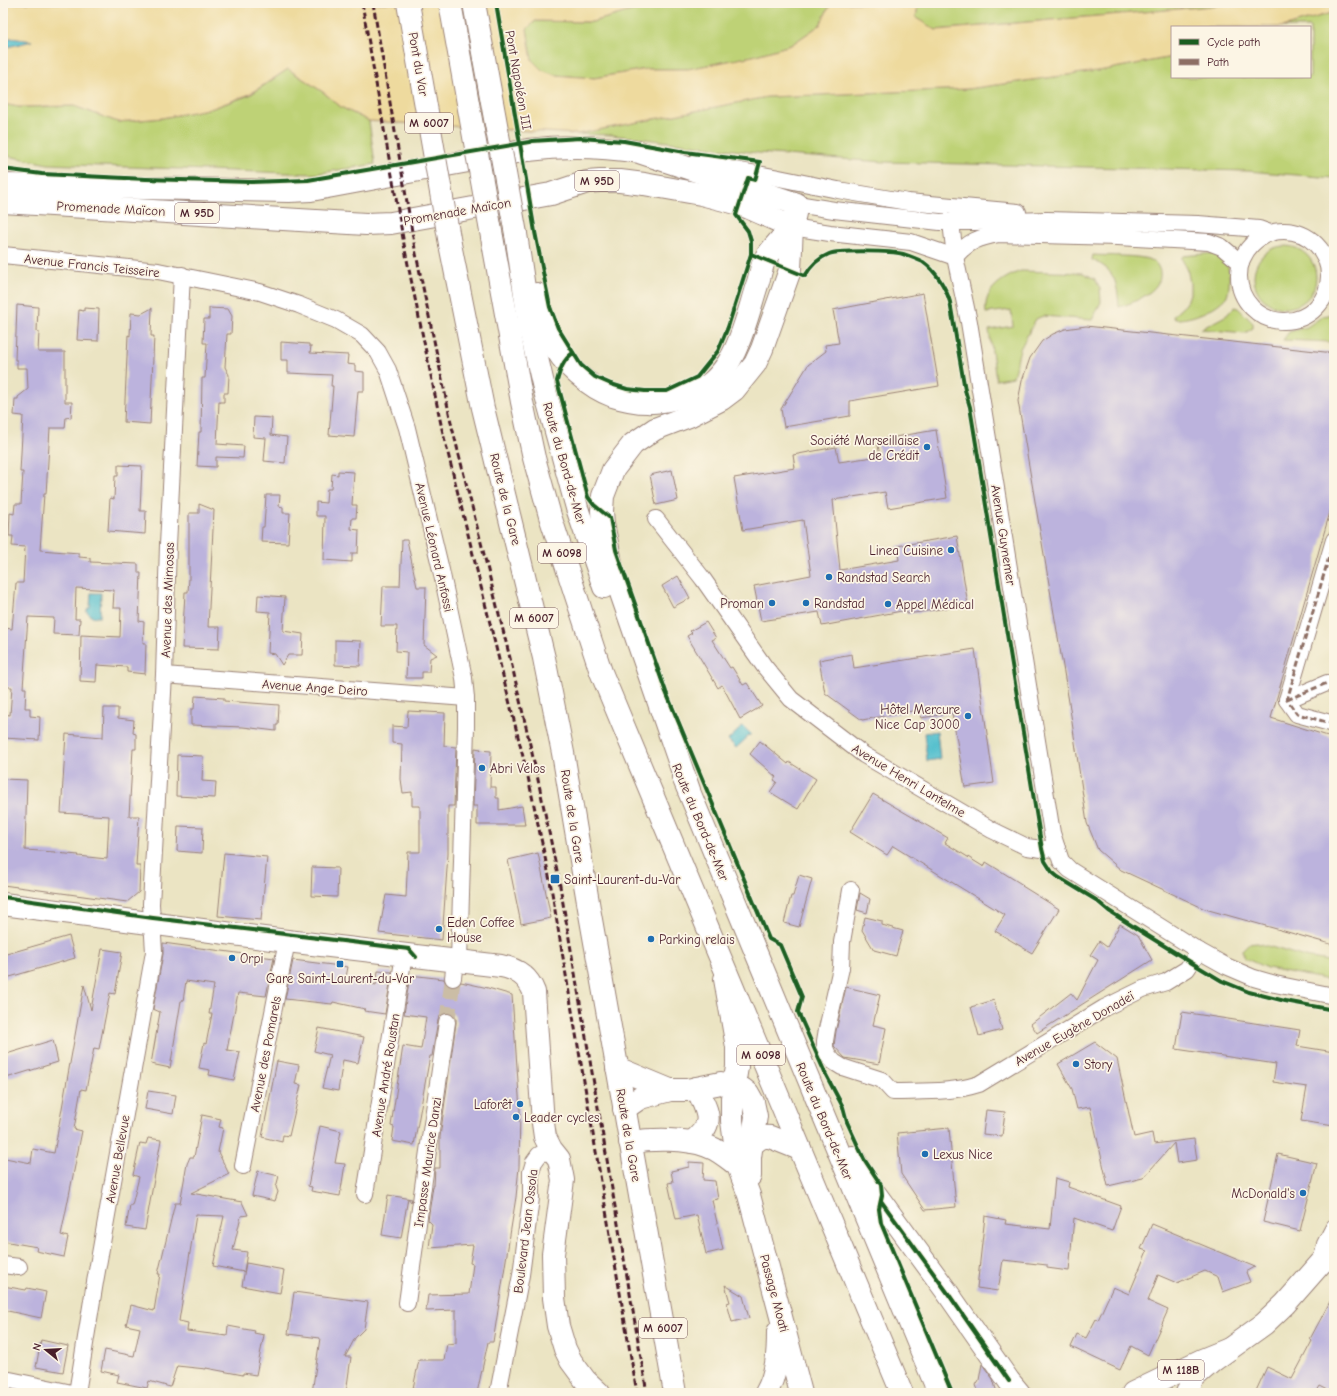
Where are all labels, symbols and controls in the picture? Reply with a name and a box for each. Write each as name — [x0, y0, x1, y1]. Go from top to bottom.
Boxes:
legend — [1171, 26, 1311, 78]
street label: Pont Napoléon III — [502, 29, 535, 131]
street label: Pont du Var — [405, 31, 432, 98]
text: Cycle path — [1207, 35, 1260, 49]
text: Path — [1207, 55, 1229, 69]
road number: M 6007 — [405, 113, 453, 133]
road number: M 95D — [575, 171, 619, 191]
street label: Promenade Maïcon — [402, 195, 512, 228]
street label: Promenade Maïcon — [56, 198, 166, 219]
road number: M 95D — [175, 203, 219, 223]
street label: Avenue Francis Teisseire — [23, 251, 161, 280]
street label: Route du Bord-de-Mer — [540, 400, 589, 527]
place label: Société Marseillaise de Crédit — [810, 433, 920, 463]
marker: Société Marseillaise de Crédit — [922, 442, 932, 452]
street label: Route de la Gare — [487, 452, 524, 547]
street label: Avenue Léonard Anfossi — [412, 481, 457, 613]
street label: Avenue Guynemer — [988, 484, 1019, 587]
street label: Avenue des Mimosas — [158, 542, 177, 658]
road number: M 6098 — [538, 543, 586, 563]
place label: Linea Cuisine — [869, 543, 943, 558]
marker: Linea Cuisine — [946, 545, 956, 555]
place label: Randstad Search — [837, 570, 931, 585]
marker: Randstad Search — [824, 572, 834, 582]
place label: Proman — [720, 596, 764, 611]
place label: Randstad — [814, 596, 865, 611]
place label: Appel Médical — [896, 597, 974, 612]
marker: Proman — [767, 598, 777, 608]
marker: Randstad — [801, 598, 811, 608]
marker: Appel Médical — [883, 599, 893, 609]
road number: M 6007 — [510, 608, 558, 628]
street label: Avenue Ange Deiro — [262, 676, 368, 699]
place label: Hôtel Mercure Nice Cap 3000 — [875, 702, 960, 732]
marker: Hôtel Mercure Nice Cap 3000 — [963, 711, 973, 721]
street label: Avenue Henri Lantelme — [849, 741, 969, 820]
place label: Abri Vélos — [490, 761, 545, 776]
street label: Route du Bord-de-Mer — [669, 761, 732, 884]
marker: Abri Vélos — [477, 763, 487, 773]
street label: Route de la Gare — [558, 768, 587, 864]
place label: Saint-Laurent-du-Var — [564, 872, 681, 887]
marker: Saint-Laurent-du-Var — [549, 873, 561, 885]
place label: Eden Coffee House — [447, 915, 515, 945]
marker: Eden Coffee House — [434, 924, 444, 934]
place label: Parking relais — [659, 932, 735, 947]
marker: Parking relais — [646, 934, 656, 944]
place label: Orpi — [240, 951, 263, 966]
marker: Orpi — [227, 953, 237, 963]
marker: Gare Saint-Laurent-du-Var — [335, 959, 345, 969]
place label: Gare Saint-Laurent-du-Var — [266, 971, 415, 986]
street label: Avenue Eugène Donadeï — [1012, 988, 1137, 1069]
street label: Avenue des Pomarels — [247, 995, 284, 1113]
street label: Avenue André Roustan — [368, 1012, 403, 1138]
road number: M 6098 — [737, 1045, 785, 1065]
place label: Story — [1084, 1057, 1113, 1072]
marker: Story — [1071, 1059, 1081, 1069]
street label: Route du Bord-de-Mer — [793, 1060, 856, 1183]
street label: Route de la Gare — [613, 1087, 644, 1183]
street label: Impasse Maurice Danzi — [411, 1096, 444, 1228]
place label: Laforêt — [474, 1097, 513, 1112]
marker: Laforêt — [515, 1099, 525, 1109]
place label: Leader cycles — [524, 1110, 599, 1125]
marker: Leader cycles — [511, 1112, 521, 1122]
street label: Avenue Bellevue — [102, 1113, 133, 1204]
place label: Lexus Nice — [933, 1147, 993, 1162]
marker: Lexus Nice — [920, 1149, 930, 1159]
street label: Boulevard Jean Ossola — [510, 1168, 541, 1294]
place label: McDonald's — [1231, 1186, 1295, 1201]
marker: McDonald's — [1298, 1188, 1308, 1198]
street label: Passage Moati — [757, 1253, 792, 1334]
road number: M 6007 — [639, 1318, 687, 1338]
north arrow — [26, 1330, 66, 1370]
text: N — [30, 1342, 44, 1352]
road number: M 118B — [1158, 1360, 1204, 1380]

